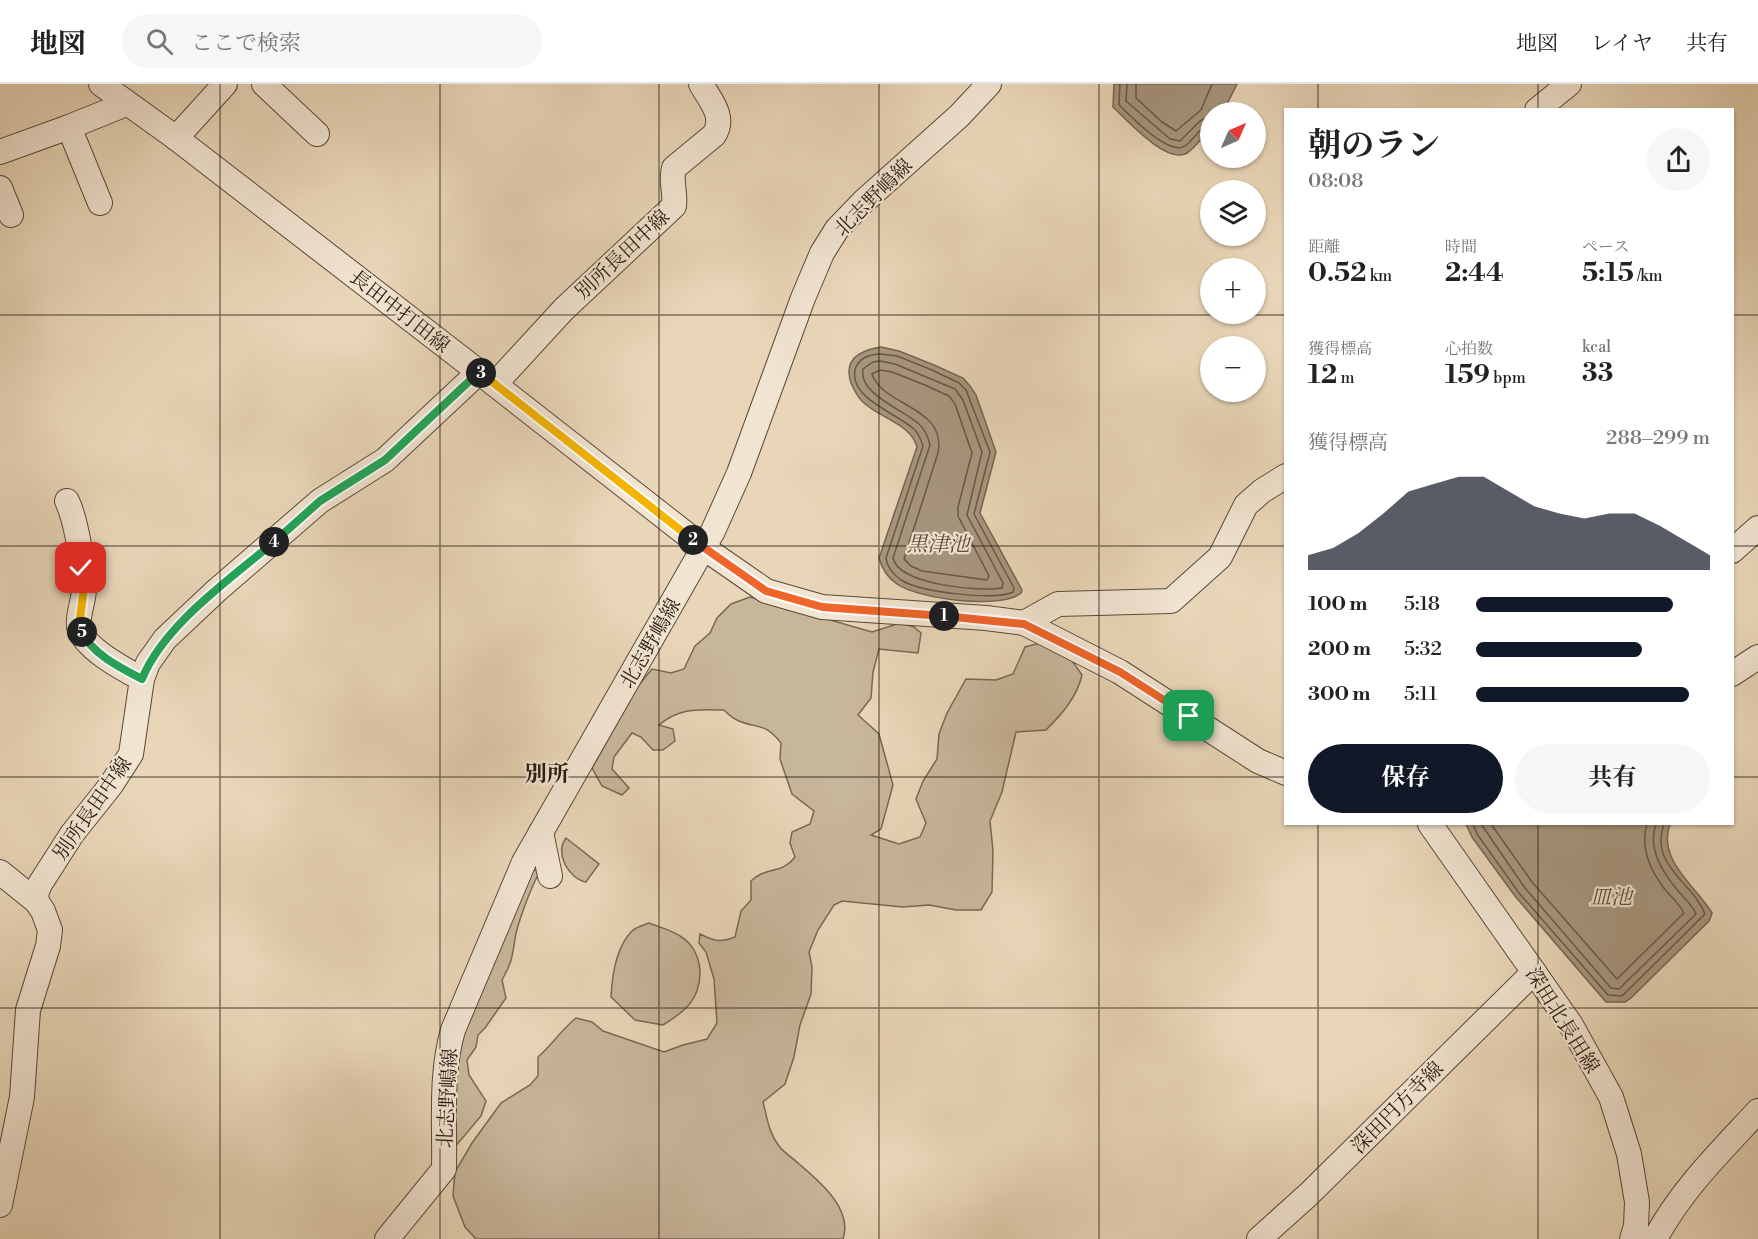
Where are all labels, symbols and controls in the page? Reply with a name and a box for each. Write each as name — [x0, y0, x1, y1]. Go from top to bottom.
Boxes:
search box — [122, 14, 542, 68]
icon: search — [143, 25, 176, 58]
text: 地図 — [30, 27, 86, 62]
text: ここで検索 — [191, 30, 301, 57]
text: 地図 — [1516, 31, 1558, 57]
text: レイヤ — [1591, 31, 1653, 57]
text: 共有 — [1686, 31, 1728, 57]
north arrow — [1200, 102, 1266, 168]
map controls — [1200, 102, 1266, 402]
text: 朝のラン — [1308, 126, 1440, 167]
button: share — [1647, 128, 1710, 191]
street label: 北志野嶋線 — [830, 154, 918, 242]
text: 08:08 — [1308, 169, 1364, 194]
button: layers — [1200, 180, 1266, 246]
street label: 別所長田中線 — [571, 205, 675, 305]
text: 距離 — [1308, 237, 1340, 257]
text: 時間 — [1445, 237, 1477, 257]
text: ペース — [1582, 237, 1629, 257]
text: 0.52 — [1308, 257, 1366, 289]
text: 2:44 — [1445, 257, 1504, 289]
text: 5:15 — [1582, 257, 1634, 289]
button: + — [1200, 258, 1266, 324]
street label: 長田中打田線 — [344, 265, 454, 359]
text: km — [1366, 266, 1392, 286]
text: /km — [1634, 266, 1663, 286]
button: − — [1200, 336, 1266, 402]
text: kcal — [1582, 337, 1611, 357]
text: 獲得標高 — [1308, 339, 1372, 359]
text: 心拍数 — [1445, 339, 1493, 359]
text: 33 — [1582, 357, 1613, 389]
pin: 3 — [466, 358, 496, 388]
text: 12 — [1308, 359, 1337, 391]
text: 159 — [1445, 359, 1490, 391]
text: 3 — [476, 363, 486, 383]
text: m — [1337, 368, 1355, 388]
text: bpm — [1490, 368, 1526, 388]
text: 288–299 m — [1606, 426, 1710, 451]
text: 獲得標高 — [1308, 431, 1388, 456]
pin: 2 — [678, 525, 708, 555]
pin: 4 — [259, 527, 289, 557]
text: 2 — [688, 530, 698, 550]
text: 4 — [269, 532, 279, 552]
water label: 黒津池 — [907, 532, 971, 558]
pin — [55, 542, 106, 593]
icon: check — [64, 551, 97, 584]
text: 100 m — [1308, 592, 1367, 617]
text: 5:18 — [1404, 592, 1440, 617]
street label: 北志野嶋線 — [615, 594, 687, 693]
pin: 1 — [929, 601, 959, 631]
text: 1 — [940, 606, 948, 626]
pin: 5 — [67, 617, 97, 647]
text: 5 — [77, 622, 87, 642]
text: 200 m — [1308, 637, 1371, 662]
text: 5:32 — [1404, 637, 1442, 662]
text: 300 m — [1308, 682, 1371, 707]
text: 5:11 — [1404, 682, 1437, 707]
pin — [1163, 690, 1214, 741]
icon: arrive — [1172, 699, 1205, 732]
button: 保存 — [1308, 744, 1503, 813]
button: 共有 — [1515, 744, 1710, 813]
street label: 別所長田中線 — [49, 753, 138, 865]
district label: 別所 — [525, 761, 569, 788]
water label: 皿池 — [1590, 885, 1634, 911]
street label: 深田北長田線 — [1519, 963, 1604, 1078]
street label: 北志野嶋線 — [433, 1047, 464, 1149]
street label: 深田円方寺線 — [1347, 1057, 1449, 1159]

